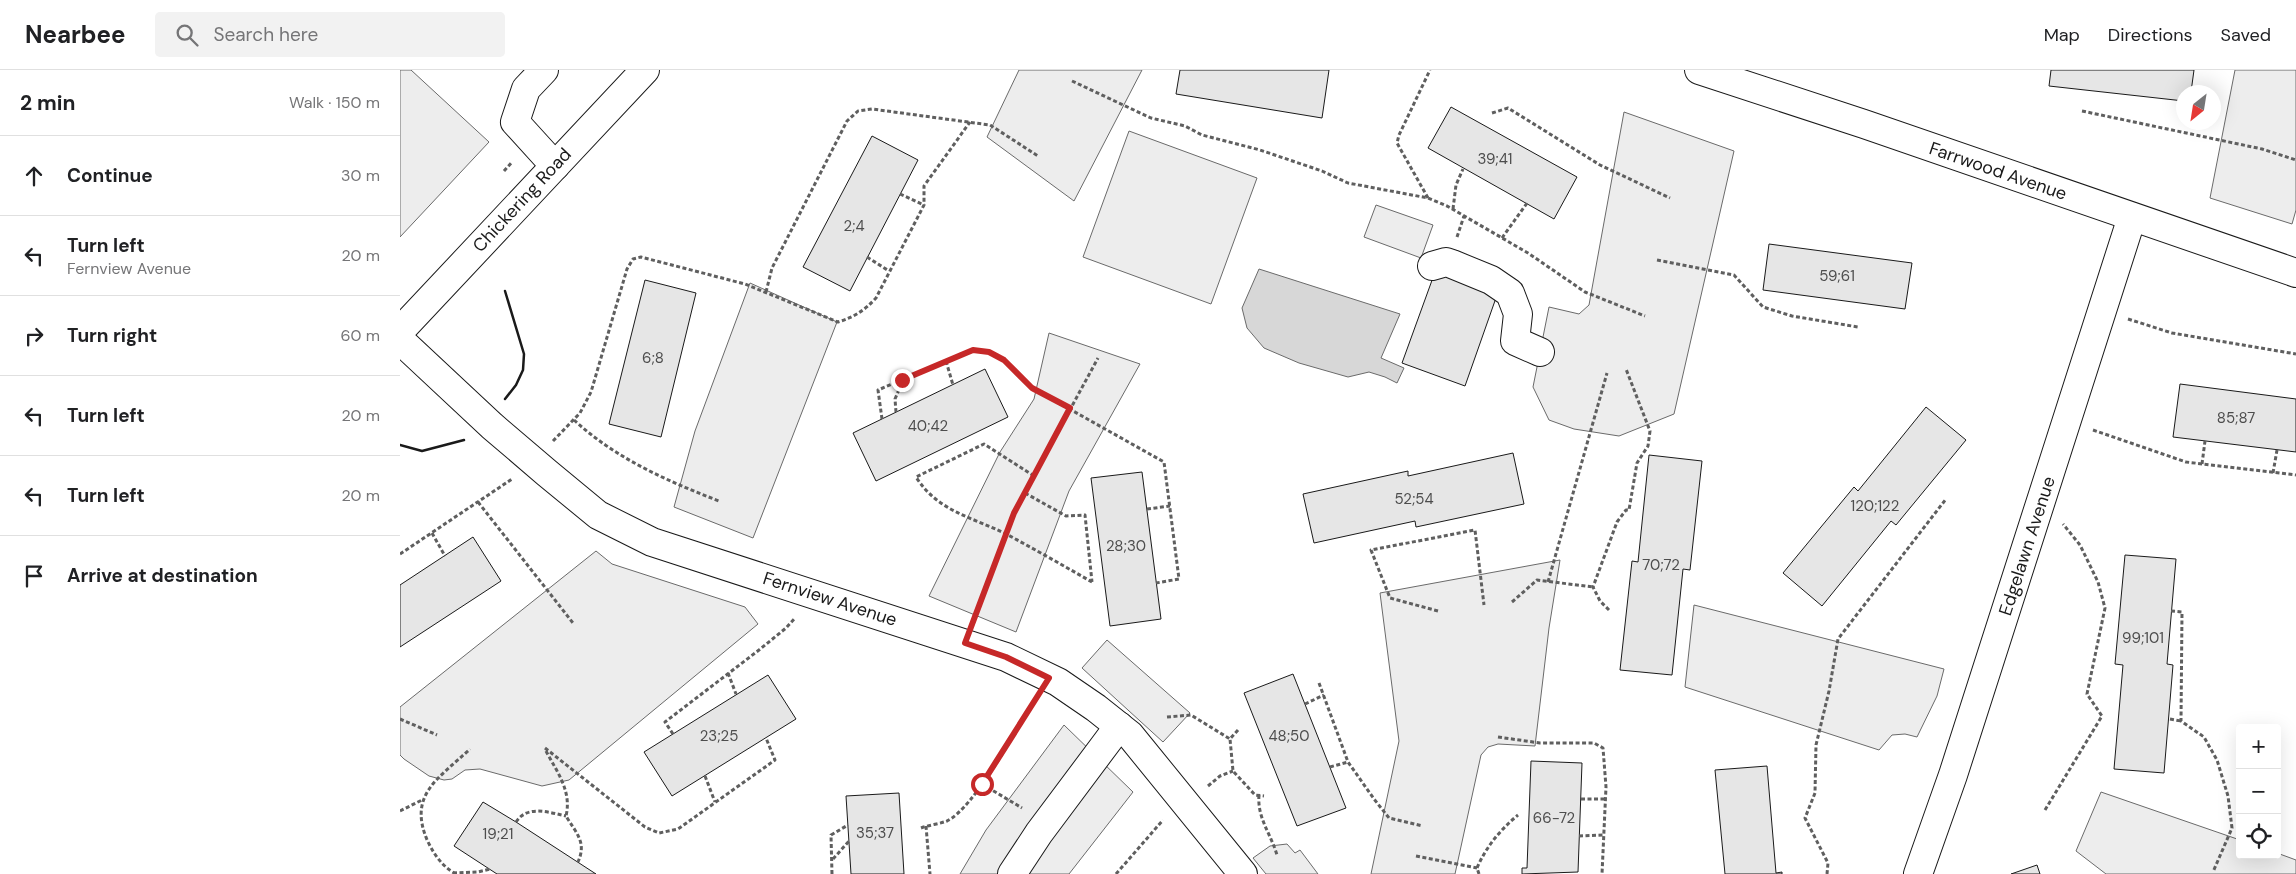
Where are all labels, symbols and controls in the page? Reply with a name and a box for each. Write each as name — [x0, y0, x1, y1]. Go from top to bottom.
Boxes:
search box — [155, 12, 505, 57]
text: Nearbee — [25, 19, 125, 50]
icon: search — [173, 21, 201, 49]
text: Search here — [213, 22, 318, 47]
text: Map — [2044, 23, 2080, 47]
text: Directions — [2108, 23, 2193, 47]
text: Saved — [2221, 23, 2271, 47]
north arrow — [2176, 85, 2221, 130]
text: 2 min — [20, 89, 76, 117]
text: Walk · 150 m — [289, 92, 380, 113]
street label: Farrwood Avenue — [1926, 136, 2070, 206]
street label: Chickering Road — [467, 143, 577, 257]
house number: 39;41 — [1477, 149, 1513, 169]
icon: ahead — [20, 162, 48, 190]
text: Continue — [67, 163, 153, 188]
text: 30 m — [341, 165, 380, 186]
house number: 2;4 — [843, 216, 865, 236]
text: Turn left — [67, 233, 145, 258]
icon: left — [20, 242, 48, 270]
text: 20 m — [341, 245, 380, 266]
text: Fernview Avenue — [67, 258, 191, 279]
house number: 59;61 — [1819, 266, 1855, 286]
icon: right — [20, 322, 48, 350]
text: Turn right — [67, 323, 157, 348]
text: 60 m — [340, 325, 380, 346]
house number: 6;8 — [642, 348, 664, 368]
route end — [891, 369, 914, 392]
icon: left — [20, 402, 48, 430]
text: Turn left — [67, 403, 145, 428]
text: 20 m — [341, 405, 380, 426]
house number: 85;87 — [2217, 408, 2255, 428]
house number: 40;42 — [908, 416, 948, 436]
street label: Edgelawn Avenue — [1993, 473, 2061, 619]
icon: left — [20, 482, 48, 510]
text: Turn left — [67, 483, 145, 508]
text: 20 m — [341, 485, 380, 506]
house number: 52;54 — [1394, 489, 1434, 509]
house number: 120;122 — [1851, 496, 1899, 516]
house number: 28;30 — [1106, 536, 1146, 556]
house number: 70;72 — [1642, 555, 1680, 575]
icon: arrive — [20, 562, 48, 590]
text: Arrive at destination — [67, 563, 258, 588]
street label: Fernview Avenue — [760, 566, 900, 632]
house number: 99;101 — [2122, 628, 2164, 648]
map controls — [2236, 724, 2281, 859]
button: + — [2236, 724, 2281, 769]
house number: 23;25 — [700, 726, 738, 746]
house number: 48;50 — [1268, 726, 1310, 746]
button: − — [2236, 769, 2281, 814]
route start — [971, 773, 994, 796]
house number: 66-72 — [1533, 808, 1575, 828]
button: locate — [2236, 814, 2281, 859]
house number: 35;37 — [856, 823, 894, 843]
house number: 19;21 — [483, 824, 513, 844]

